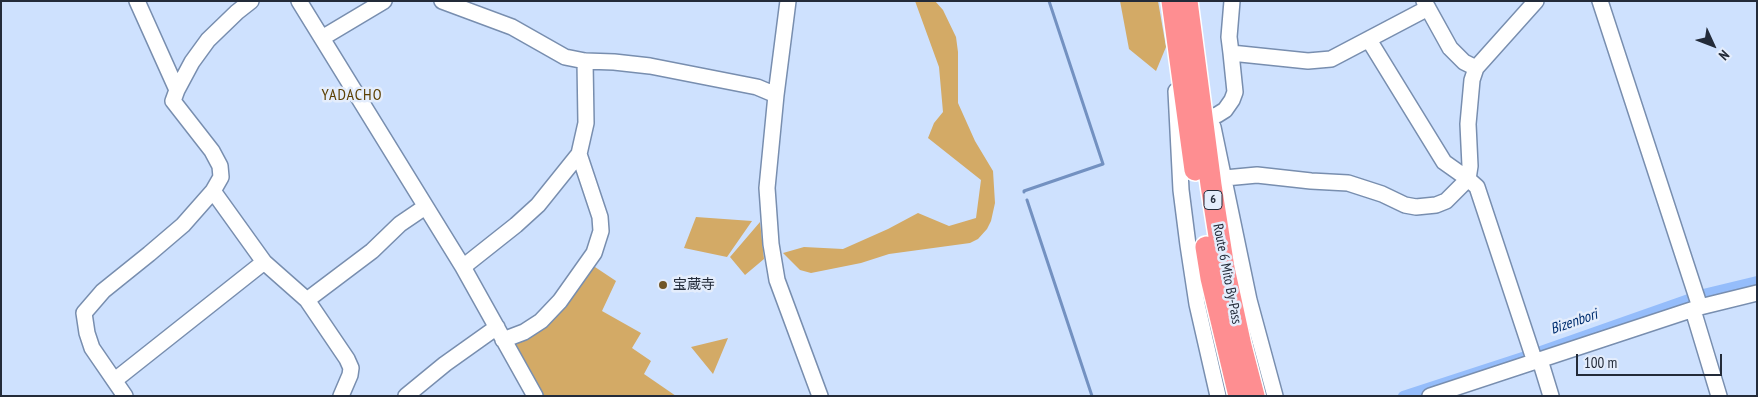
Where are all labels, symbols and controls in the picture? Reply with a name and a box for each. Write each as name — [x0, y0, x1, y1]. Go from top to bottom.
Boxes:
north arrow — [1688, 20, 1738, 70]
text: N — [1715, 46, 1733, 64]
district label: YADACHO — [321, 85, 383, 105]
road number: 6 — [1204, 190, 1222, 210]
street label: Route 6 Mito By-Pass — [1209, 222, 1245, 326]
place label: 宝蔵寺 — [673, 277, 715, 293]
marker: 宝蔵寺 — [657, 279, 669, 291]
water label: Bizenbori — [1548, 306, 1600, 338]
scale bar — [1578, 344, 1724, 376]
text: 100 m — [1584, 353, 1617, 372]

